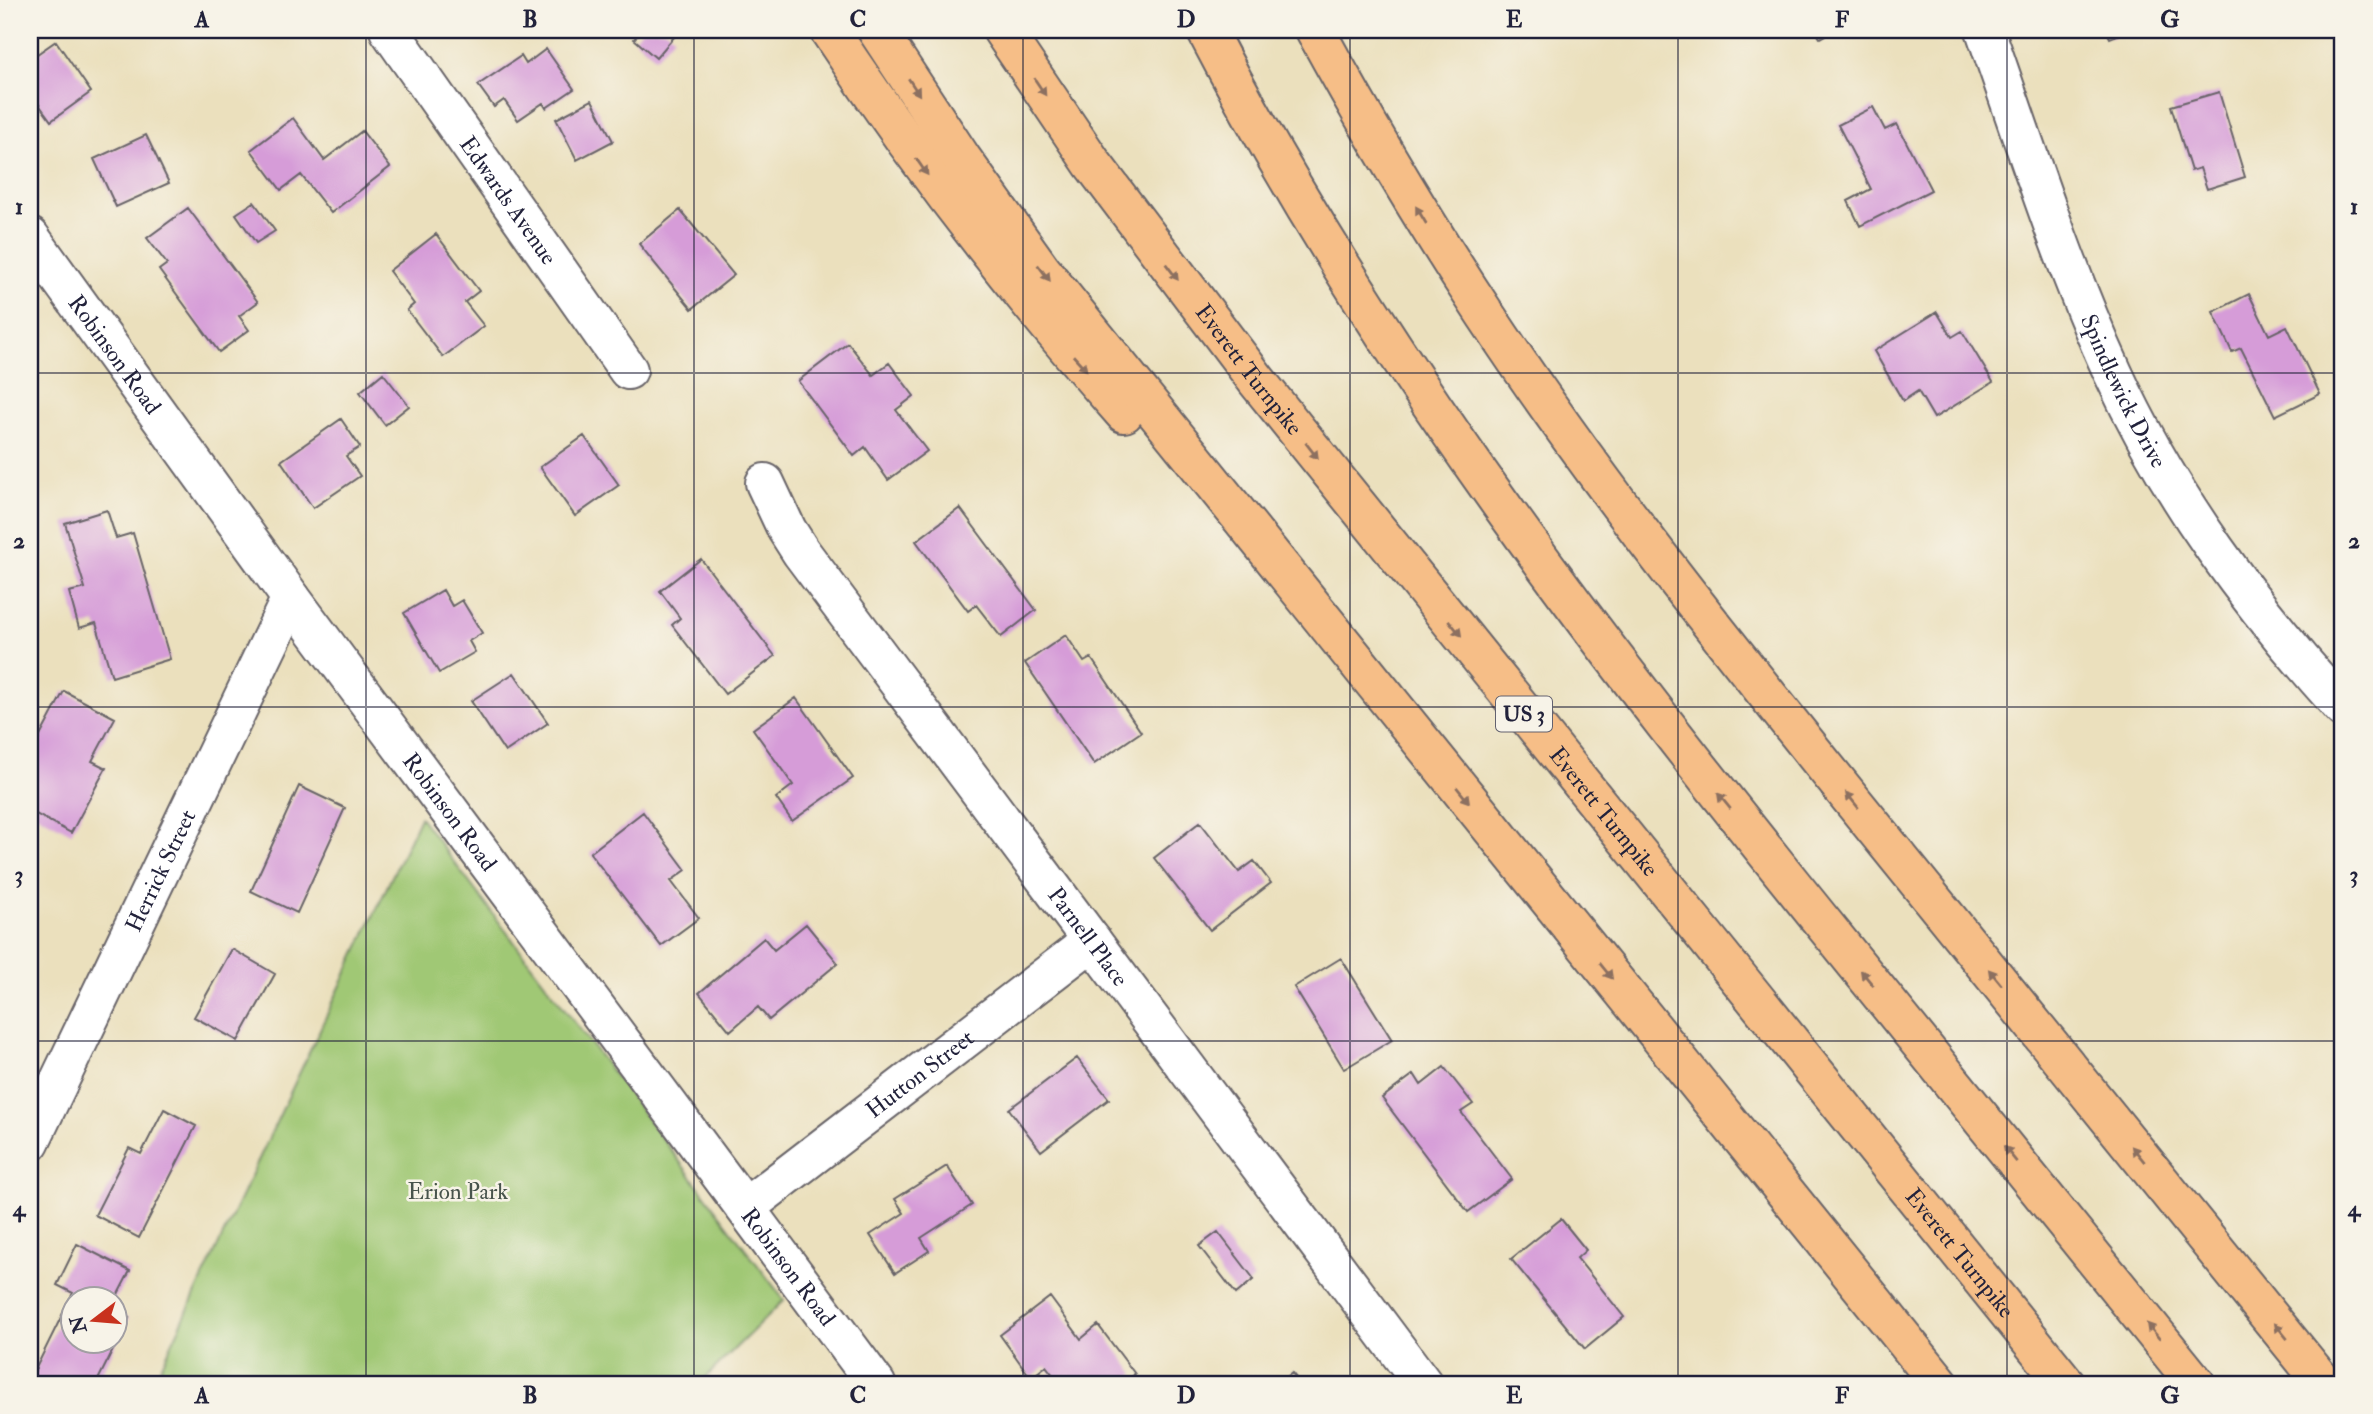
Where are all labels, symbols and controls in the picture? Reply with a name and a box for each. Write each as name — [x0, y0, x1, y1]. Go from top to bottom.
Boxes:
text: A — [194, 5, 210, 34]
text: B — [522, 5, 538, 34]
text: C — [850, 5, 866, 34]
text: D — [1177, 5, 1195, 34]
text: E — [1506, 5, 1523, 34]
text: F — [1835, 5, 1850, 34]
text: G — [2160, 5, 2180, 34]
one-way arrow — [1033, 77, 1046, 97]
one-way arrow — [907, 78, 921, 96]
street label: Edwards Avenue — [453, 131, 564, 271]
one-way arrow — [915, 158, 929, 176]
text: 1 — [15, 192, 23, 221]
text: 1 — [2350, 192, 2358, 221]
one-way arrow — [1415, 206, 1428, 225]
one-way arrow — [1165, 262, 1179, 281]
one-way arrow — [1037, 264, 1052, 282]
street label: Robinson Road — [62, 289, 167, 420]
street label: Everett Turnpike — [1189, 298, 1309, 441]
street label: Spindlewick Drive — [2074, 310, 2173, 473]
one-way arrow — [1072, 354, 1088, 372]
one-way arrow — [1305, 442, 1319, 460]
text: 2 — [13, 526, 25, 555]
text: 2 — [2348, 526, 2360, 555]
one-way arrow — [1447, 619, 1462, 637]
road number: US 3 — [1496, 696, 1552, 732]
street label: Everett Turnpike — [1543, 741, 1665, 883]
street label: Robinson Road — [396, 747, 503, 877]
one-way arrow — [1455, 786, 1470, 803]
one-way arrow — [1716, 792, 1731, 810]
one-way arrow — [1845, 792, 1860, 809]
street label: Herrick Street — [119, 805, 202, 937]
text: 3 — [15, 860, 23, 889]
text: 3 — [2350, 860, 2358, 889]
street label: Parnell Place — [1041, 881, 1135, 993]
one-way arrow — [1598, 963, 1613, 980]
one-way arrow — [1859, 969, 1874, 987]
one-way arrow — [1988, 969, 2003, 986]
street label: Hutton Street — [860, 1023, 980, 1125]
one-way arrow — [2003, 1146, 2018, 1163]
one-way arrow — [2131, 1146, 2146, 1163]
park label: Erion Park — [408, 1177, 508, 1206]
street label: Everett Turnpike — [1899, 1182, 2021, 1324]
text: 4 — [12, 1194, 27, 1223]
text: 4 — [2347, 1194, 2362, 1223]
street label: Robinson Road — [735, 1202, 842, 1332]
north arrow — [60, 1284, 130, 1354]
text: N — [64, 1312, 93, 1337]
one-way arrow — [2146, 1323, 2161, 1340]
one-way arrow — [2274, 1323, 2289, 1340]
text: A — [194, 1381, 210, 1410]
text: B — [522, 1381, 538, 1410]
text: C — [850, 1381, 866, 1410]
text: D — [1177, 1381, 1195, 1410]
text: E — [1506, 1381, 1523, 1410]
text: F — [1835, 1381, 1850, 1410]
text: G — [2160, 1381, 2180, 1410]

